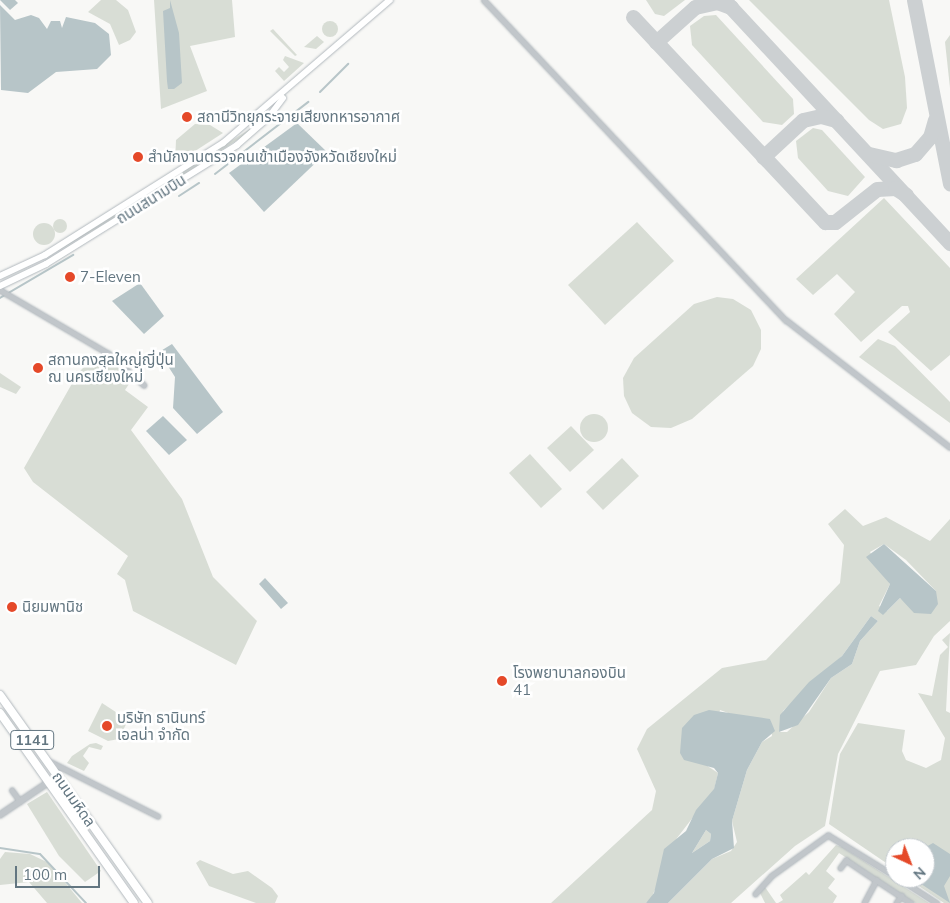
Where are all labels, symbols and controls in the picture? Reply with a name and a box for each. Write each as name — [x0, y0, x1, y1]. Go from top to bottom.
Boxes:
place label: สถานีวิทยุกระจายเสียงทหารอากาศ — [197, 108, 400, 126]
marker: สถานีวิทยุกระจายเสียงทหารอากาศ — [181, 111, 193, 123]
place label: สำนักงานตรวจคนเข้าเมืองจังหวัดเชียงใหม่ — [148, 148, 397, 166]
marker: สำนักงานตรวจคนเข้าเมืองจังหวัดเชียงใหม่ — [132, 151, 144, 163]
street label: ถนนสนามบิน — [113, 171, 189, 227]
place label: 7-Eleven — [80, 268, 141, 286]
marker: 7-Eleven — [64, 271, 76, 283]
place label: สถานกงสุลใหญ่ญี่ปุ่น ณ นครเชียงใหม่ — [48, 350, 174, 385]
marker: สถานกงสุลใหญ่ญี่ปุ่น ณ นครเชียงใหม่ — [32, 362, 44, 374]
place label: นิยมพานิช — [22, 598, 83, 616]
marker: นิยมพานิช — [6, 601, 18, 613]
place label: โรงพยาบาลกองบิน 41 — [513, 663, 626, 698]
marker: โรงพยาบาลกองบิน 41 — [495, 674, 509, 688]
place label: บริษัท ธานินทร์ เอลน่า จำกัด — [117, 708, 205, 743]
marker: บริษัท ธานินทร์ เอลน่า จำกัด — [101, 720, 113, 732]
road number: 1141 — [10, 728, 54, 752]
street label: ถนนมหิดล — [48, 768, 100, 830]
north arrow — [885, 838, 935, 888]
scale bar — [18, 856, 102, 888]
text: N — [910, 863, 930, 883]
text: 100 m — [23, 865, 67, 884]

